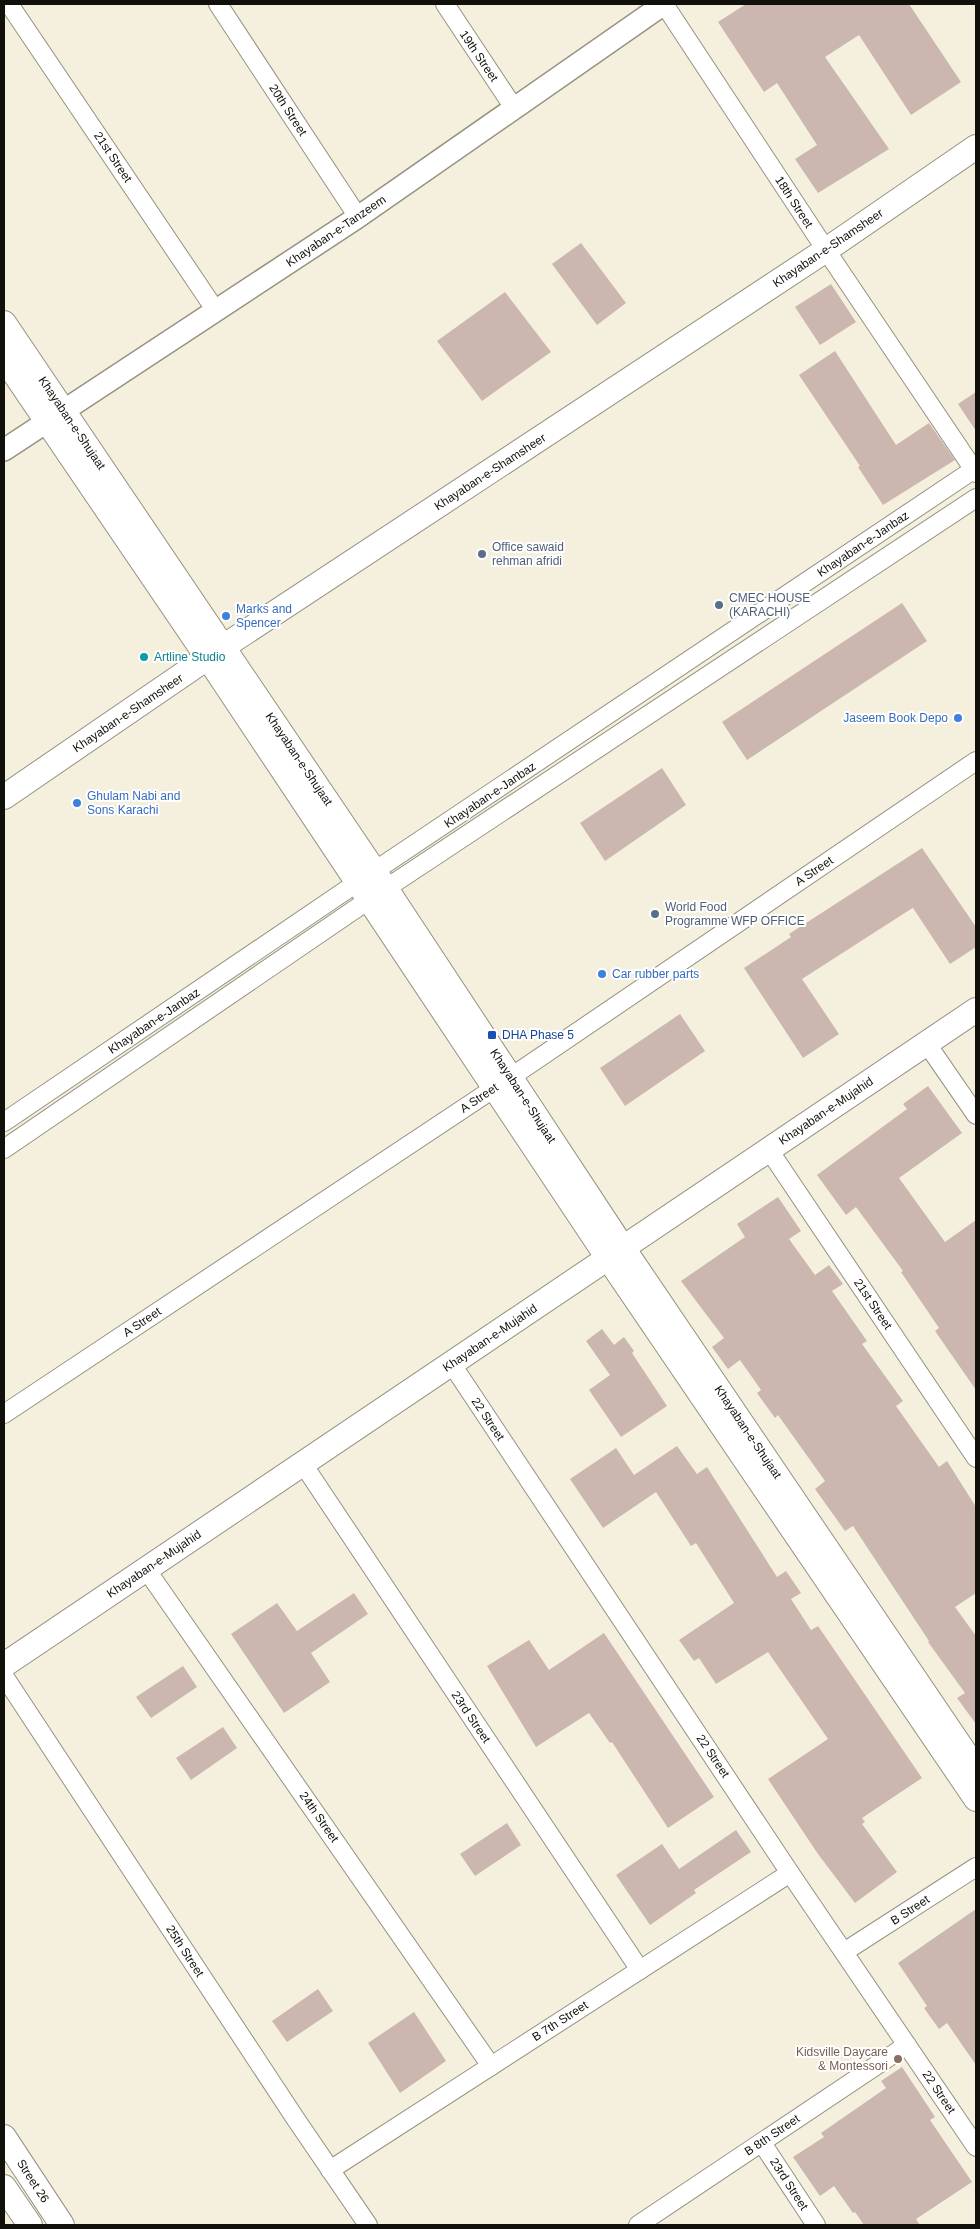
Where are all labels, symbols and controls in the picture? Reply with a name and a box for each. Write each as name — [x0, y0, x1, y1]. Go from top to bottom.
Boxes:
street label: 19th Street — [457, 28, 502, 85]
street label: 20th Street — [266, 82, 310, 139]
street label: 21st Street — [91, 129, 135, 186]
street label: 18th Street — [772, 174, 816, 231]
street label: Khayaban-e-Tanzeem — [283, 192, 389, 270]
street label: Khayaban-e-Shamsheer — [770, 206, 886, 290]
street label: Khayaban-e-Shujaat — [36, 374, 109, 473]
street label: Khayaban-e-Shamsheer — [432, 431, 548, 513]
street label: Khayaban-e-Janbaz — [815, 508, 911, 580]
place label: Office sawaid rehman afridi — [492, 540, 564, 568]
marker: Office sawaid rehman afridi — [476, 548, 488, 560]
place label: CMEC HOUSE (KARACHI) — [729, 591, 810, 619]
marker: CMEC HOUSE (KARACHI) — [713, 599, 725, 611]
place label: Marks and Spencer — [236, 602, 292, 630]
marker: Marks and Spencer — [220, 610, 232, 622]
place label: Artline Studio — [154, 650, 226, 664]
marker: Artline Studio — [138, 651, 150, 663]
street label: Khayaban-e-Shamsheer — [70, 671, 186, 755]
street label: Khayaban-e-Shujaat — [263, 710, 336, 809]
place label: Jaseem Book Depo — [843, 711, 948, 725]
marker: Jaseem Book Depo — [952, 712, 964, 724]
street label: Khayaban-e-Janbaz — [442, 759, 538, 831]
place label: Ghulam Nabi and Sons Karachi — [87, 789, 180, 817]
marker: Ghulam Nabi and Sons Karachi — [71, 797, 83, 809]
street label: A Street — [792, 853, 836, 889]
place label: World Food Programme WFP OFFICE — [665, 900, 805, 928]
marker: World Food Programme WFP OFFICE — [649, 908, 661, 920]
place label: Car rubber parts — [612, 967, 699, 981]
marker: Car rubber parts — [596, 968, 608, 980]
street label: Khayaban-e-Janbaz — [106, 985, 202, 1057]
place label: DHA Phase 5 — [502, 1028, 574, 1042]
marker: DHA Phase 5 — [486, 1029, 498, 1041]
street label: Khayaban-e-Shujaat — [487, 1046, 559, 1146]
street label: Khayaban-e-Mujahid — [776, 1074, 876, 1148]
street label: A Street — [457, 1080, 501, 1116]
street label: 21st Street — [851, 1276, 895, 1333]
street label: Khayaban-e-Mujahid — [440, 1301, 540, 1375]
street label: A Street — [120, 1304, 164, 1340]
street label: Khayaban-e-Shujaat — [712, 1383, 785, 1482]
street label: 22 Street — [469, 1395, 508, 1444]
street label: Khayaban-e-Mujahid — [104, 1527, 204, 1601]
street label: 23rd Street — [449, 1688, 494, 1746]
street label: 22 Street — [694, 1732, 733, 1781]
street label: 24th Street — [296, 1789, 342, 1846]
street label: B Street — [888, 1892, 933, 1928]
street label: 25th Street — [163, 1923, 207, 1980]
street label: B 7th Street — [530, 1998, 591, 2044]
place label: Kidsville Daycare & Montessori — [796, 2045, 888, 2073]
marker: Kidsville Daycare & Montessori — [892, 2053, 904, 2065]
street label: 22 Street — [920, 2068, 959, 2117]
street label: B 8th Street — [742, 2111, 803, 2159]
street label: 23rd Street — [767, 2155, 811, 2213]
street label: Street 26 — [14, 2157, 52, 2206]

